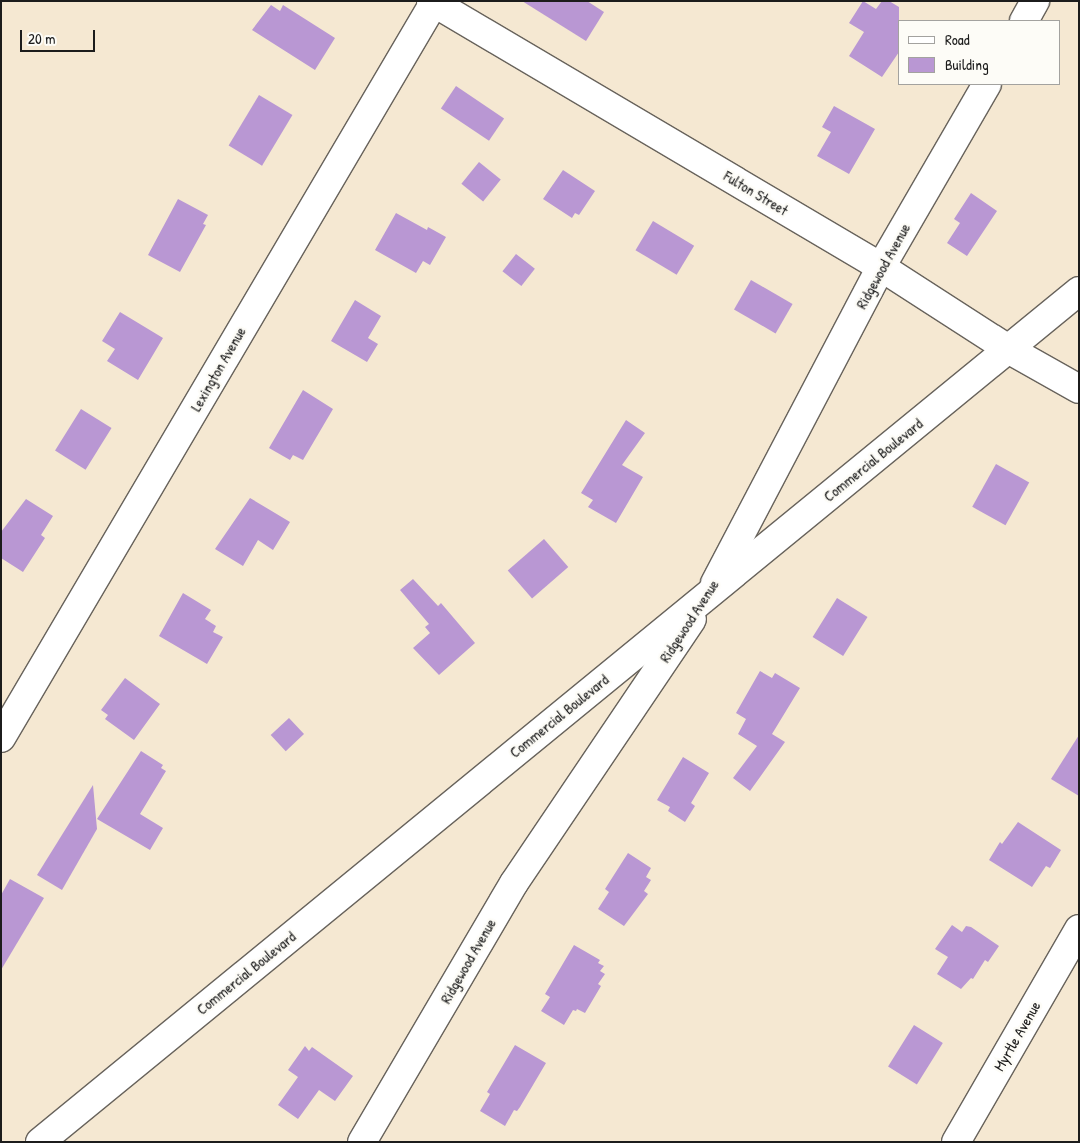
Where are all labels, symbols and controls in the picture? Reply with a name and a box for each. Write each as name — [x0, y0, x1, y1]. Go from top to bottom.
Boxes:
scale bar — [22, 20, 98, 52]
legend — [898, 20, 1060, 85]
text: 20 m — [28, 28, 55, 49]
text: Road — [945, 29, 970, 50]
text: Building — [945, 54, 989, 75]
street label: Fulton Street — [721, 167, 791, 219]
street label: Ridgewood Avenue — [852, 220, 914, 312]
street label: Lexington Avenue — [187, 324, 249, 414]
street label: Commercial Boulevard — [820, 415, 926, 505]
street label: Ridgewood Avenue — [656, 576, 722, 666]
street label: Commercial Boulevard — [506, 671, 612, 761]
street label: Ridgewood Avenue — [436, 915, 500, 1007]
street label: Commercial Boulevard — [193, 928, 299, 1018]
street label: Myrtle Avenue — [990, 998, 1044, 1074]

